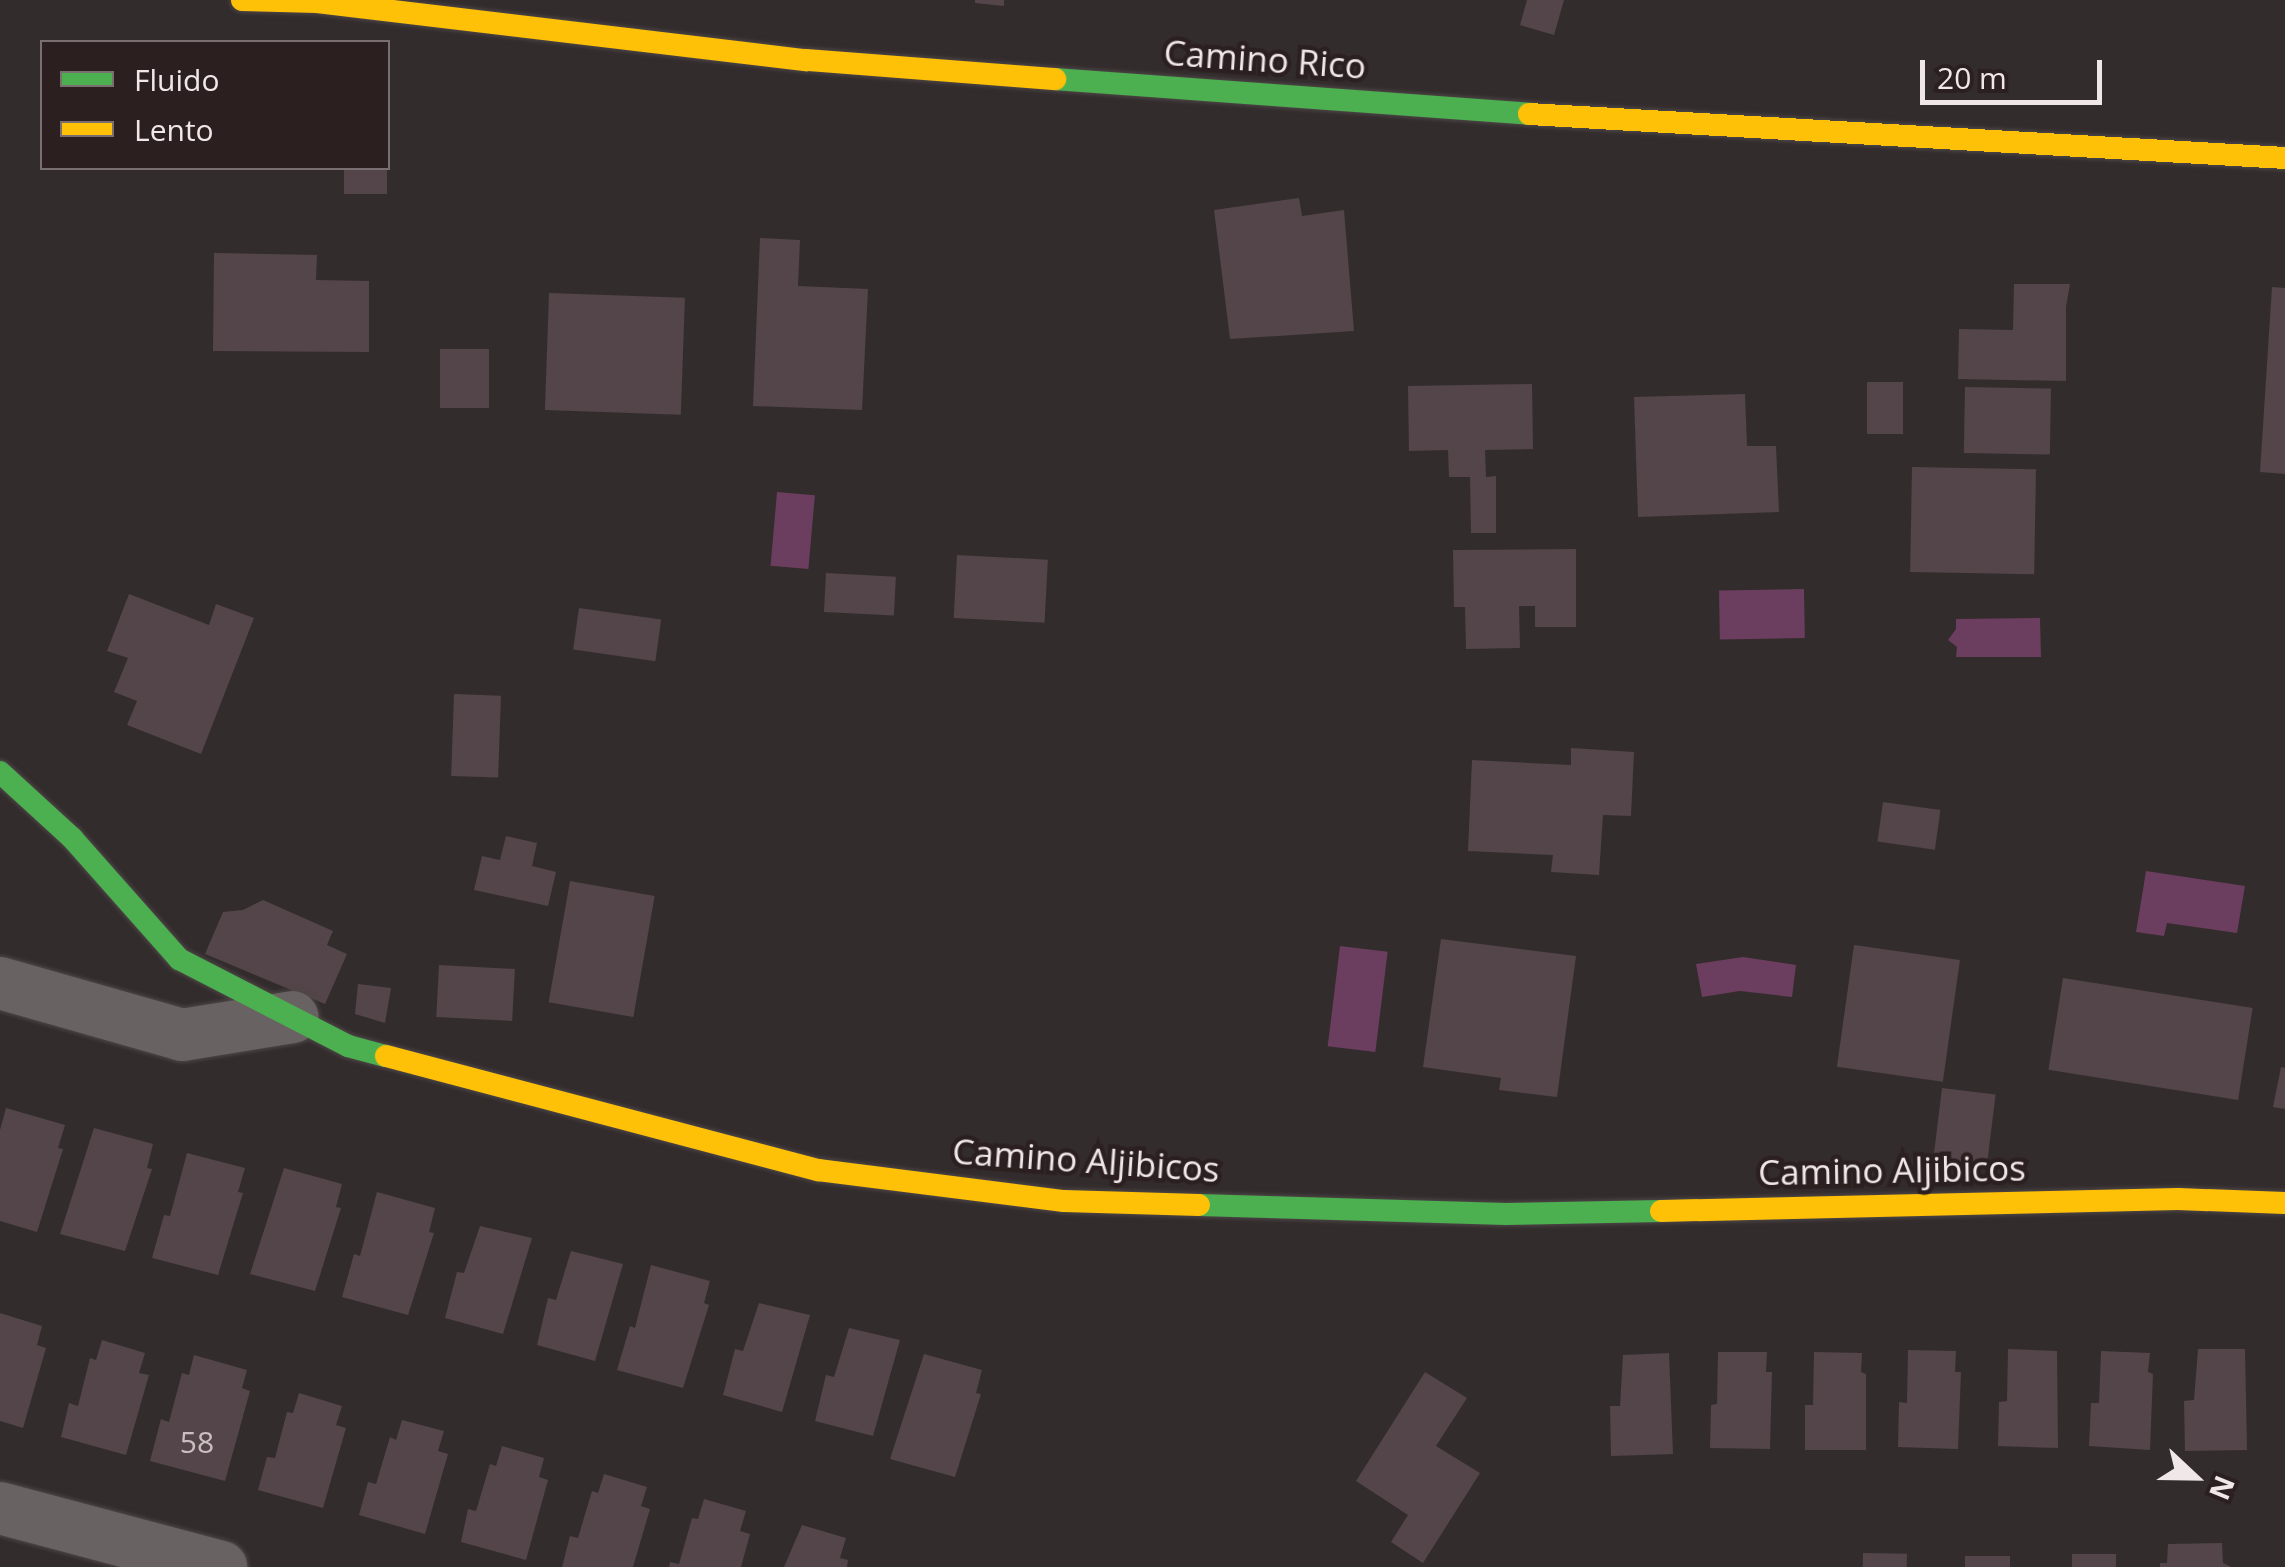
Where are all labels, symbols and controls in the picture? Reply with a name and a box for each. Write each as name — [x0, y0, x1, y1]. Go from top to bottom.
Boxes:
street label: Camino Rico — [1162, 31, 1368, 87]
legend — [40, 40, 390, 170]
scale bar — [1925, 40, 2108, 102]
text: 20 m — [1937, 57, 2007, 98]
text: Fluido — [134, 59, 219, 100]
text: Lento — [134, 109, 214, 150]
street label: Camino Aljibicos — [951, 1130, 1221, 1190]
street label: Camino Aljibicos — [1758, 1147, 2026, 1193]
house number: 58 — [180, 1424, 214, 1460]
north arrow — [2145, 1427, 2245, 1527]
text: N — [2201, 1471, 2245, 1506]

